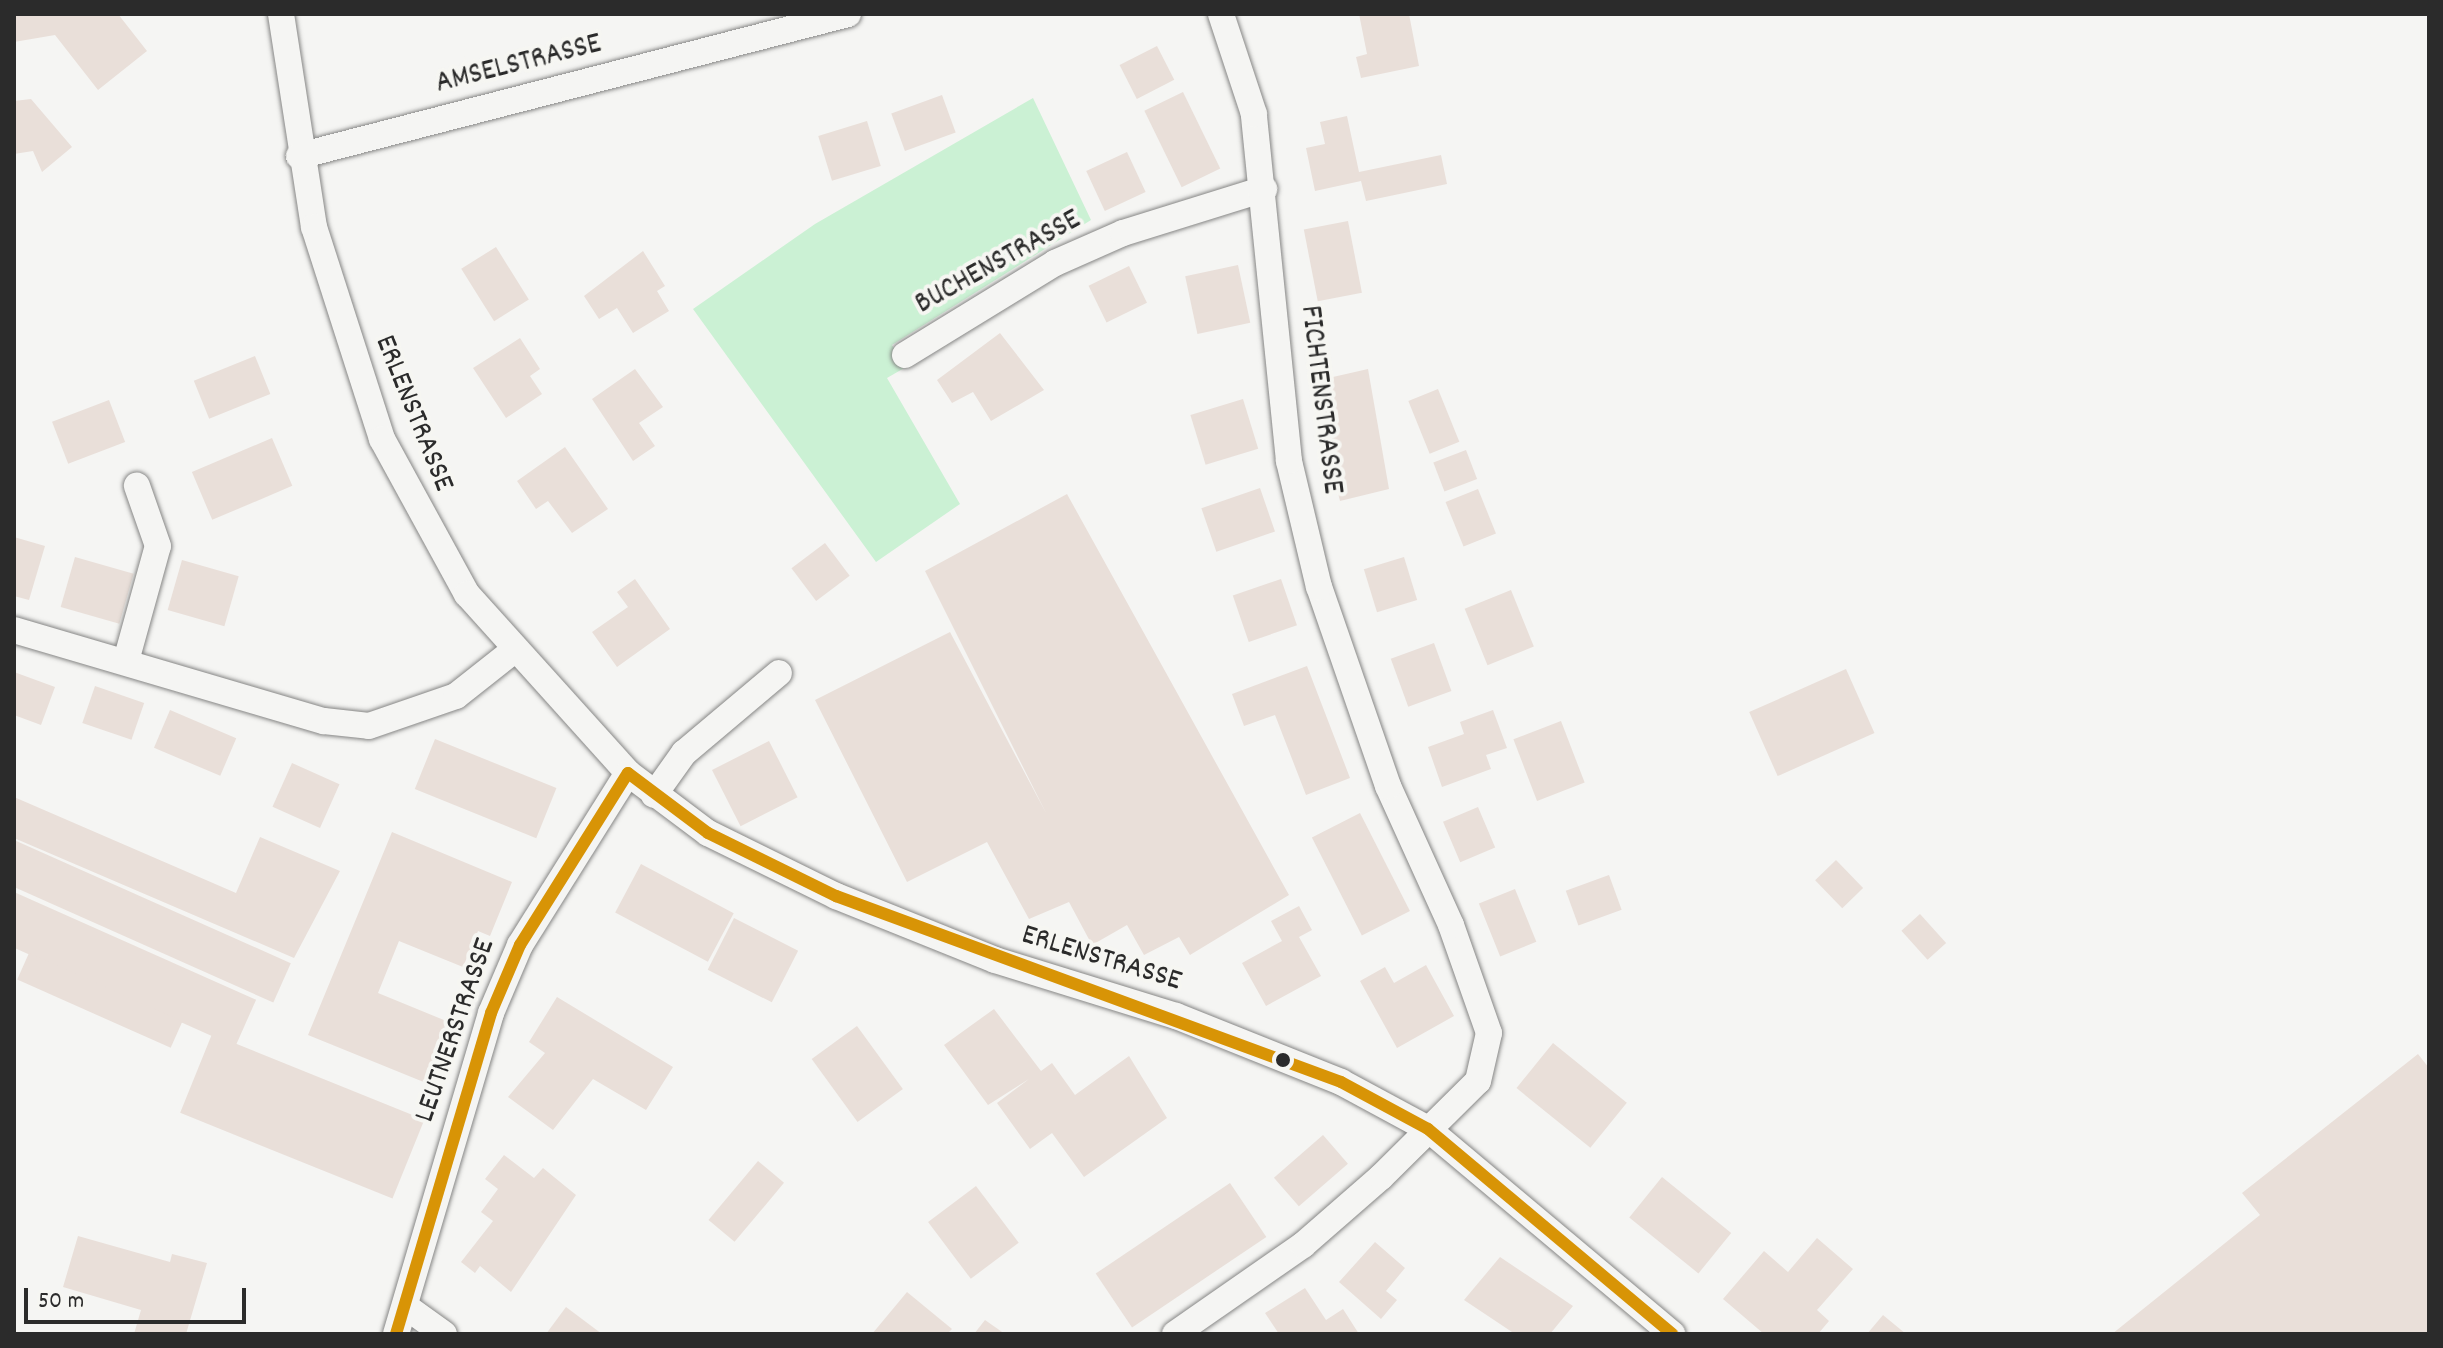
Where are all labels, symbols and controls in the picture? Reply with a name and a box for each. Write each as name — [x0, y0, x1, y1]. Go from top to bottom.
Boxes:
street label: AMSELSTRASSE — [432, 28, 606, 104]
street label: BUCHENSTRASSE — [910, 204, 1088, 324]
street label: FICHTENSTRASSE — [1290, 304, 1348, 496]
street label: ERLENSTRASSE — [364, 331, 460, 497]
street label: ERLENSTRASSE — [1017, 919, 1185, 1001]
street label: LEUTNERSTRASSE — [409, 935, 505, 1127]
unlabelled marker — [1275, 1052, 1291, 1068]
scale bar — [28, 1272, 250, 1322]
text: 50 m — [38, 1285, 84, 1319]

